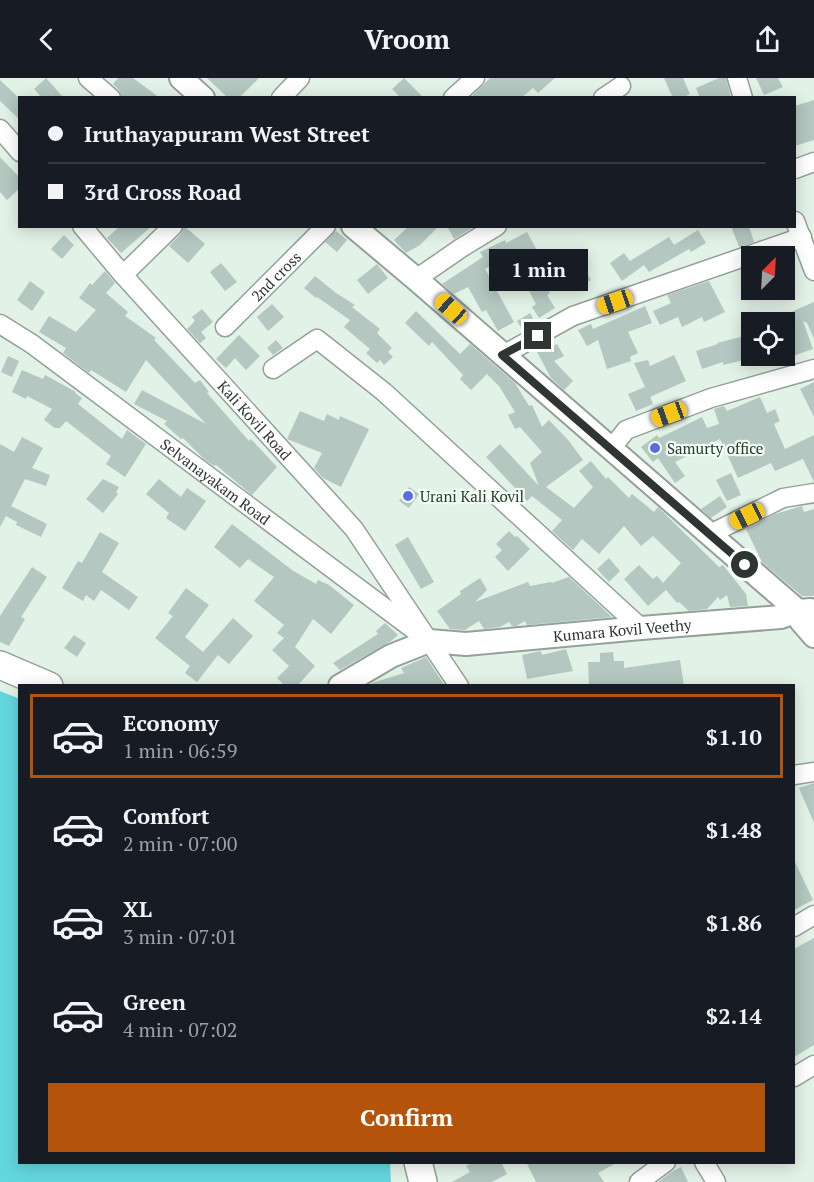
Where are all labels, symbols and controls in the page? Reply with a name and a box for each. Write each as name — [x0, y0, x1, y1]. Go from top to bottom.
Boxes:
text: Vroom — [364, 21, 450, 57]
icon: back — [30, 23, 63, 56]
icon: share — [751, 23, 784, 56]
text: Iruthayapuram West Street — [84, 119, 370, 148]
text: 3rd Cross Road — [84, 177, 241, 206]
north arrow — [741, 246, 795, 300]
map controls — [741, 246, 795, 366]
street label: 2nd cross — [247, 247, 305, 305]
callout: 1 min — [488, 249, 588, 291]
text: 1 min — [511, 256, 566, 283]
car — [595, 288, 635, 316]
car — [432, 290, 470, 328]
button: locate — [741, 312, 795, 366]
route end — [524, 322, 551, 349]
street label: Kali Kovil Road — [214, 376, 296, 464]
car — [649, 399, 689, 429]
street label: Selvanayakam Road — [157, 434, 275, 529]
place label: Samurty office — [667, 438, 763, 458]
marker: Samurty office — [648, 441, 662, 455]
place label: Urani Kali Kovil — [420, 486, 524, 506]
marker: Urani Kali Kovil — [401, 489, 415, 503]
car — [727, 500, 767, 532]
route start — [731, 551, 758, 578]
street label: Kumara Kovil Veethy — [552, 614, 693, 646]
text: Economy — [123, 708, 219, 737]
icon: car — [51, 709, 105, 763]
text: $1.10 — [706, 722, 762, 751]
text: 1 min · 06:59 — [123, 737, 237, 764]
text: Comfort — [123, 801, 209, 830]
icon: car — [51, 802, 105, 856]
text: $1.48 — [706, 815, 762, 844]
text: 2 min · 07:00 — [123, 830, 237, 857]
text: XL — [123, 894, 152, 923]
icon: car — [51, 895, 105, 949]
text: $1.86 — [706, 908, 762, 937]
text: 3 min · 07:01 — [123, 923, 237, 950]
text: Green — [123, 987, 186, 1016]
icon: car — [51, 988, 105, 1042]
text: $2.14 — [706, 1001, 762, 1030]
text: 4 min · 07:02 — [123, 1016, 237, 1043]
button: Confirm — [48, 1083, 765, 1152]

